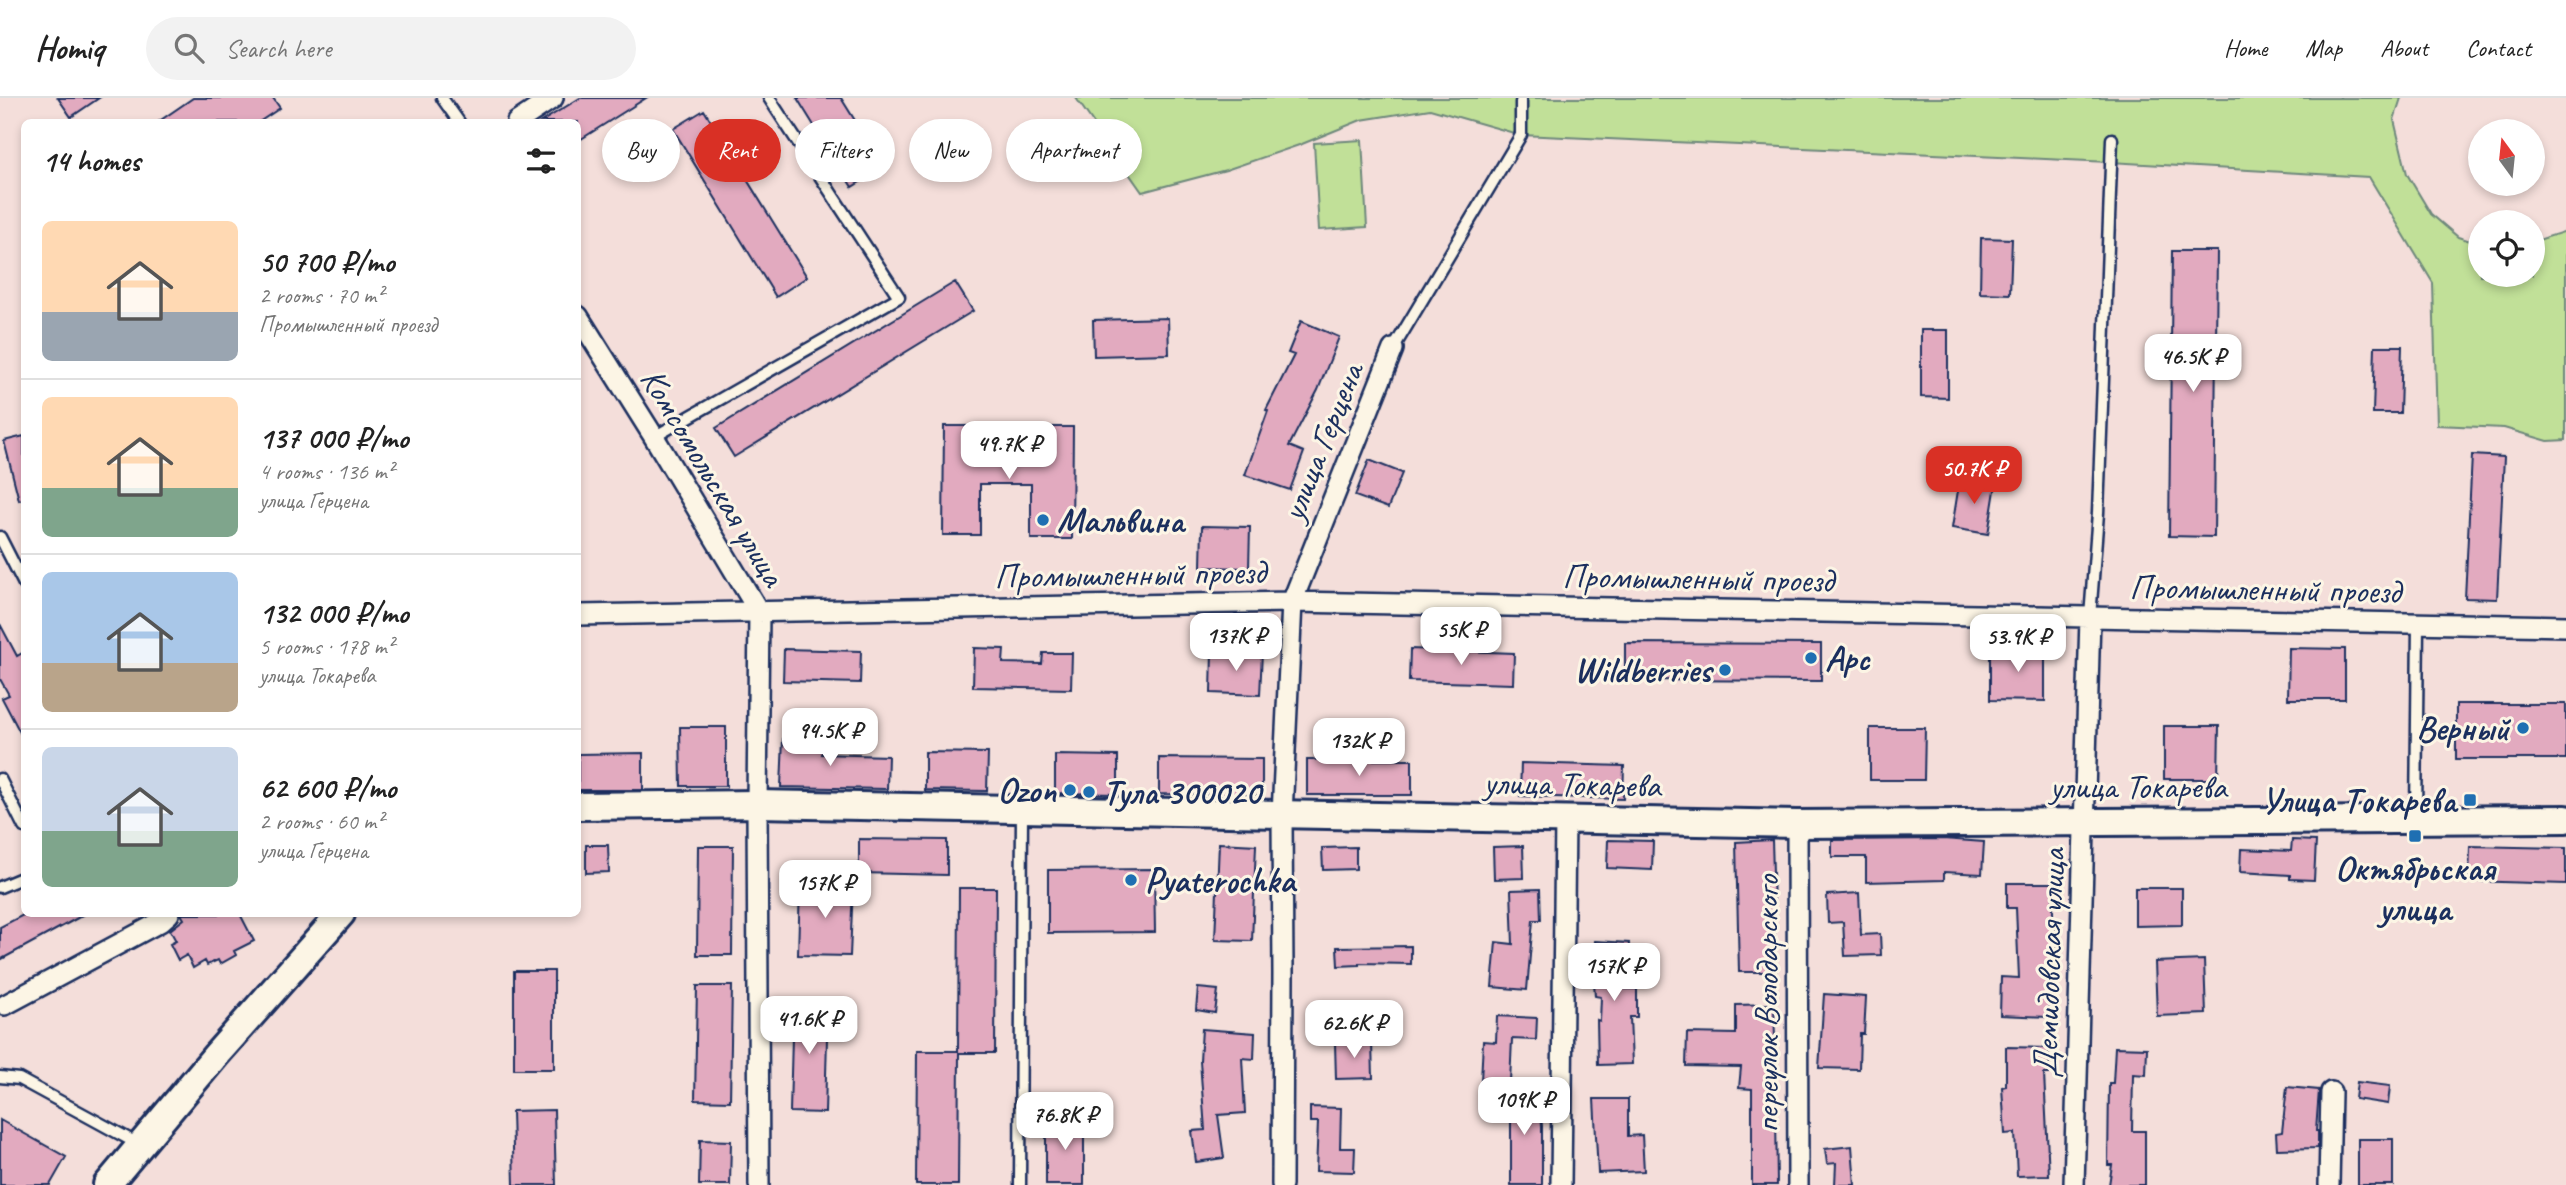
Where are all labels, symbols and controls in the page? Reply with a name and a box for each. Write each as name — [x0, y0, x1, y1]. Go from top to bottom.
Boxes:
search box — [146, 17, 636, 80]
text: Homiq — [35, 27, 104, 69]
icon: search — [170, 29, 208, 67]
text: Search here — [226, 32, 331, 65]
text: Home — [2224, 33, 2267, 63]
text: Map — [2305, 33, 2342, 63]
text: About — [2380, 33, 2428, 63]
text: Contact — [2466, 33, 2531, 63]
chip: Buy — [602, 119, 680, 182]
chip: Rent — [694, 119, 781, 182]
chip: Filters — [795, 119, 895, 182]
chip: New — [909, 119, 992, 182]
chip: Apartment — [1006, 119, 1142, 182]
north arrow — [2468, 119, 2544, 196]
map controls — [2468, 119, 2545, 287]
text: 14 homes — [42, 142, 140, 180]
icon: filters — [522, 142, 560, 180]
button: locate — [2468, 210, 2545, 287]
text: 50 700 ₽/mo — [259, 243, 394, 281]
icon: home — [98, 249, 182, 333]
text: 2 rooms · 70 m² — [259, 281, 383, 310]
text: Промышленный проезд — [259, 310, 437, 339]
pin: 46.5K ₽ — [2128, 334, 2258, 394]
text: 46.5K ₽ — [2161, 342, 2225, 371]
street label: улица Герцена — [1269, 354, 1375, 529]
street label: Комсомольская улица — [630, 360, 797, 596]
text: 137 000 ₽/mo — [259, 419, 408, 457]
pin: 49.7K ₽ — [944, 422, 1074, 481]
icon: home — [98, 425, 182, 509]
text: 49.7K ₽ — [977, 429, 1041, 458]
pin: 50.7K ₽ — [1909, 446, 2039, 506]
text: 50.7K ₽ — [1942, 454, 2006, 483]
text: 4 rooms · 136 m² — [259, 457, 394, 486]
text: улица Герцена — [259, 486, 368, 515]
place label: Мальвина — [1057, 498, 1186, 543]
marker: Мальвина — [1035, 512, 1051, 528]
street label: Промышленный проезд — [994, 549, 1270, 599]
street label: Промышленный проезд — [1562, 553, 1838, 603]
street label: Промышленный проезд — [2129, 564, 2405, 614]
text: 132 000 ₽/mo — [259, 594, 408, 632]
icon: home — [98, 600, 182, 684]
pin: 55K ₽ — [1412, 608, 1510, 667]
pin: 137K ₽ — [1179, 614, 1293, 673]
pin: 53.9K ₽ — [1953, 614, 2083, 674]
text: 55K ₽ — [1436, 615, 1486, 644]
text: 137K ₽ — [1206, 621, 1266, 650]
text: 53.9K ₽ — [1986, 622, 2050, 651]
text: 5 rooms · 178 m² — [259, 632, 394, 661]
place label: Арс — [1825, 636, 1871, 681]
place label: Wildberries — [1574, 648, 1715, 693]
marker: Арс — [1803, 650, 1819, 666]
text: улица Токарева — [259, 661, 375, 690]
marker: Wildberries — [1717, 662, 1733, 678]
place label: Верный — [2416, 706, 2511, 751]
pin: 94.5K ₽ — [765, 708, 895, 768]
text: 94.5K ₽ — [798, 716, 862, 745]
pin: 132K ₽ — [1302, 718, 1416, 778]
marker: Верный — [2515, 720, 2531, 736]
text: 132K ₽ — [1329, 726, 1389, 755]
street label: улица Токарева — [1481, 760, 1664, 808]
street label: улица Токарева — [2047, 764, 2229, 809]
place label: Ozon — [998, 768, 1057, 813]
text: 62 600 ₽/mo — [259, 769, 396, 807]
place label: Тула 300020 — [1103, 770, 1264, 815]
icon: home — [98, 775, 182, 859]
place label: Улица Токарева — [2261, 778, 2459, 823]
marker: Ozon — [1062, 782, 1078, 798]
marker: Тула 300020 — [1081, 784, 1097, 800]
marker: Улица Токарева — [2462, 792, 2478, 808]
text: 2 rooms · 60 m² — [259, 807, 383, 836]
marker: Октябрьская улица — [2407, 828, 2423, 844]
text: улица Герцена — [259, 836, 368, 865]
street label: Демидовская улица — [2023, 846, 2076, 1078]
place label: Октябрьская улица — [2335, 846, 2497, 931]
place label: Pyaterochka — [1145, 858, 1298, 903]
pin: 157K ₽ — [768, 860, 882, 920]
text: 157K ₽ — [795, 868, 855, 897]
marker: Pyaterochka — [1123, 872, 1139, 888]
street label: переулок Володарского — [1744, 873, 1789, 1133]
pin: 157K ₽ — [1557, 944, 1671, 1003]
text: 157K ₽ — [1584, 951, 1644, 980]
pin: 41.6K ₽ — [744, 996, 874, 1056]
pin: 62.6K ₽ — [1289, 1000, 1419, 1060]
text: 41.6K ₽ — [776, 1004, 842, 1033]
text: 62.6K ₽ — [1321, 1008, 1387, 1037]
pin: 109K ₽ — [1467, 1077, 1581, 1137]
text: 109K ₽ — [1494, 1085, 1554, 1114]
pin: 76.8K ₽ — [1000, 1093, 1130, 1152]
text: 76.8K ₽ — [1032, 1100, 1098, 1129]

